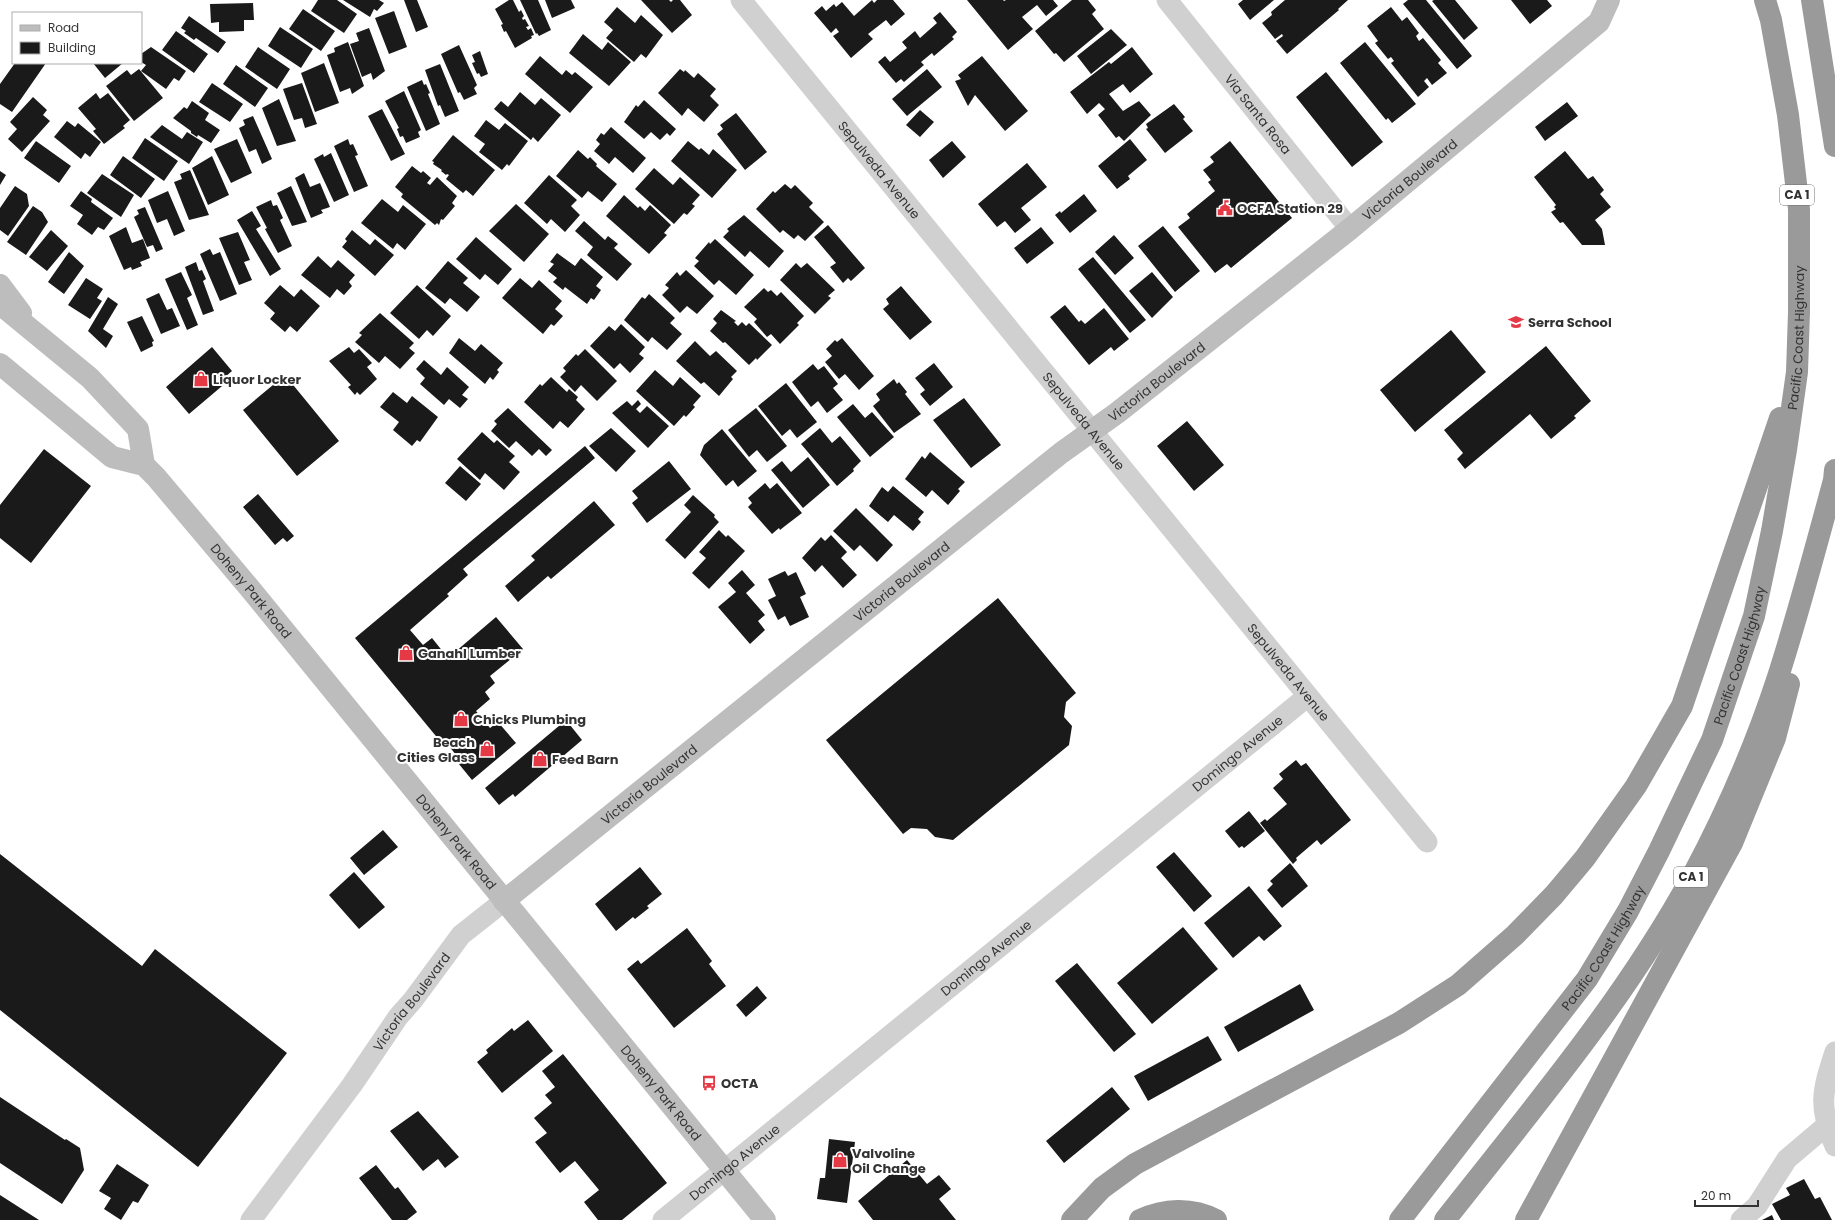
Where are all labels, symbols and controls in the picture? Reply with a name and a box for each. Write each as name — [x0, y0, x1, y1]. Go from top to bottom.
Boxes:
legend — [12, 12, 142, 64]
text: Road — [48, 19, 79, 36]
text: Building — [48, 39, 96, 56]
street label: Via Santa Rosa — [1220, 70, 1296, 159]
street label: Sepulveda Avenue — [833, 117, 925, 223]
street label: Victoria Boulevard — [1358, 135, 1462, 225]
road number: CA 1 — [1780, 185, 1814, 205]
public building icon: OCFA Station 29 — [1216, 199, 1234, 217]
place label: OCFA Station 29 — [1237, 199, 1343, 218]
street label: Pacific Coast Highway — [1783, 265, 1809, 411]
school or university icon: Serra School — [1507, 313, 1525, 331]
place label: Serra School — [1528, 313, 1612, 332]
street label: Victoria Boulevard — [1104, 338, 1209, 426]
street label: Sepulveda Avenue — [1038, 368, 1129, 474]
shop icon: Liquor Locker — [192, 370, 210, 388]
place label: Liquor Locker — [213, 370, 302, 389]
street label: Victoria Boulevard — [849, 537, 954, 626]
street label: Doheny Park Road — [206, 540, 296, 643]
street label: Pacific Coast Highway — [1709, 584, 1770, 727]
street label: Sepulveda Avenue — [1243, 619, 1334, 725]
shop icon: Ganahl Lumber — [397, 644, 415, 662]
place label: Ganahl Lumber — [418, 644, 521, 663]
shop icon: Chicks Plumbing — [452, 710, 470, 728]
place label: Chicks Plumbing — [473, 710, 586, 729]
street label: Domingo Avenue — [1188, 711, 1287, 796]
place label: Beach Cities Glass — [397, 733, 475, 767]
shop icon: Beach Cities Glass — [478, 740, 496, 758]
street label: Victoria Boulevard — [597, 740, 702, 829]
shop icon: Feed Barn — [531, 750, 549, 768]
place label: Feed Barn — [552, 750, 619, 769]
street label: Doheny Park Road — [411, 790, 501, 894]
road number: CA 1 — [1674, 867, 1708, 887]
street label: Pacific Coast Highway — [1557, 882, 1650, 1015]
street label: Domingo Avenue — [937, 915, 1036, 1001]
street label: Victoria Boulevard — [369, 949, 455, 1055]
street label: Doheny Park Road — [616, 1041, 706, 1145]
bus stop icon: OCTA — [700, 1074, 718, 1092]
place label: OCTA — [721, 1074, 759, 1093]
street label: Domingo Avenue — [685, 1120, 784, 1205]
place label: Valvoline Oil Change — [852, 1144, 926, 1178]
shop icon: Valvoline Oil Change — [831, 1151, 849, 1169]
scale bar — [1695, 1182, 1758, 1208]
text: 20 m — [1701, 1187, 1731, 1204]

